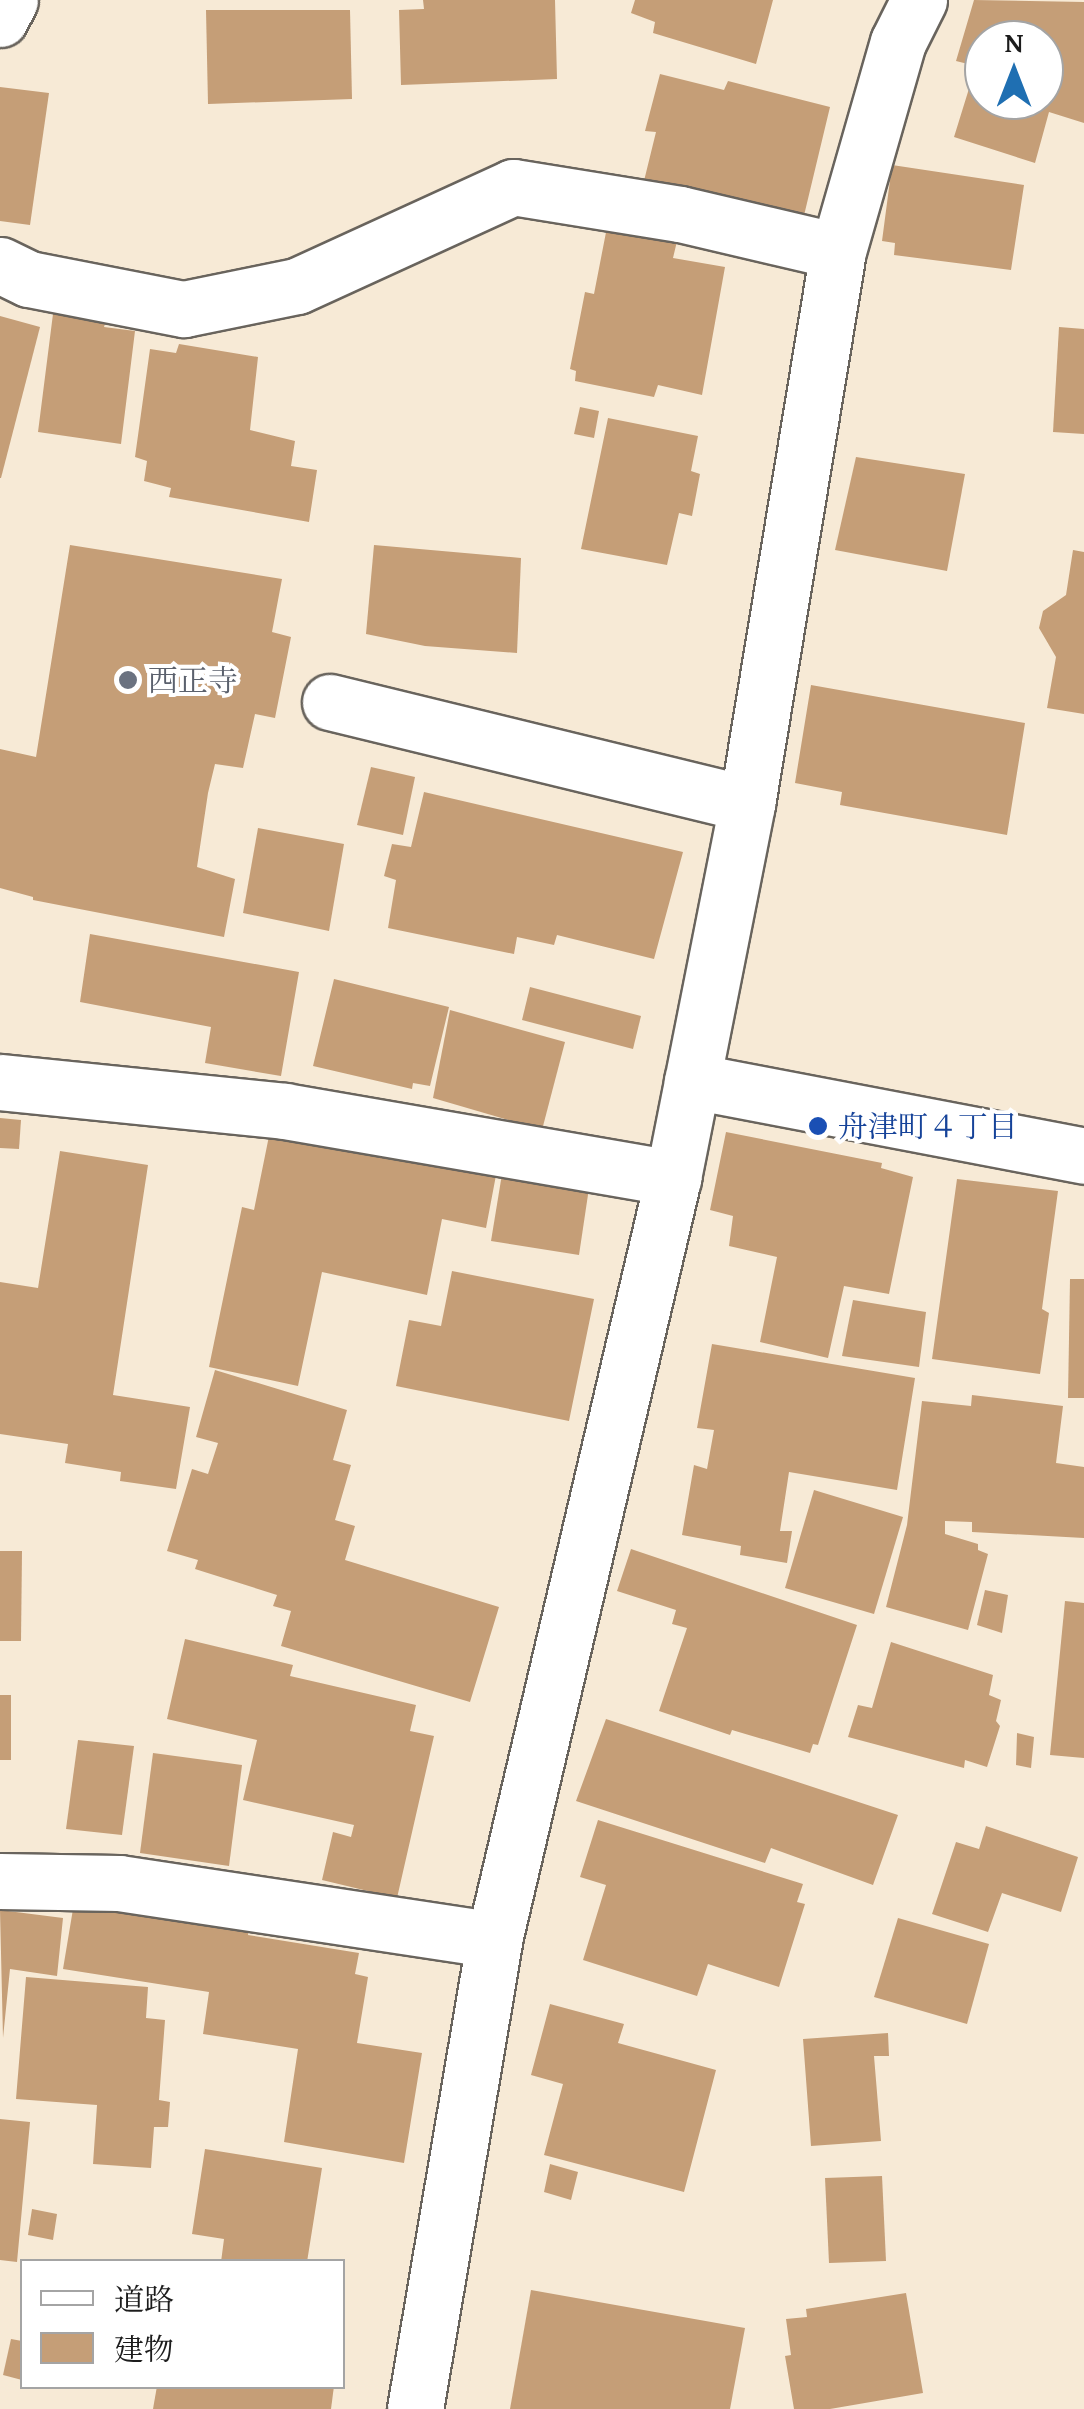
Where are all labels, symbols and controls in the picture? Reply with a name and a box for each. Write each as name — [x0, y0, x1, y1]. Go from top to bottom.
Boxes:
north arrow — [964, 20, 1064, 120]
text: N — [1005, 21, 1023, 62]
place label: 西正寺 — [148, 662, 238, 698]
marker: 西正寺 — [117, 669, 139, 691]
place label: 舟津町４丁目 — [838, 1108, 1018, 1144]
marker: 舟津町４丁目 — [807, 1115, 829, 1137]
legend — [20, 2259, 345, 2389]
text: 道路 — [114, 2277, 174, 2321]
text: 建物 — [114, 2327, 174, 2371]

